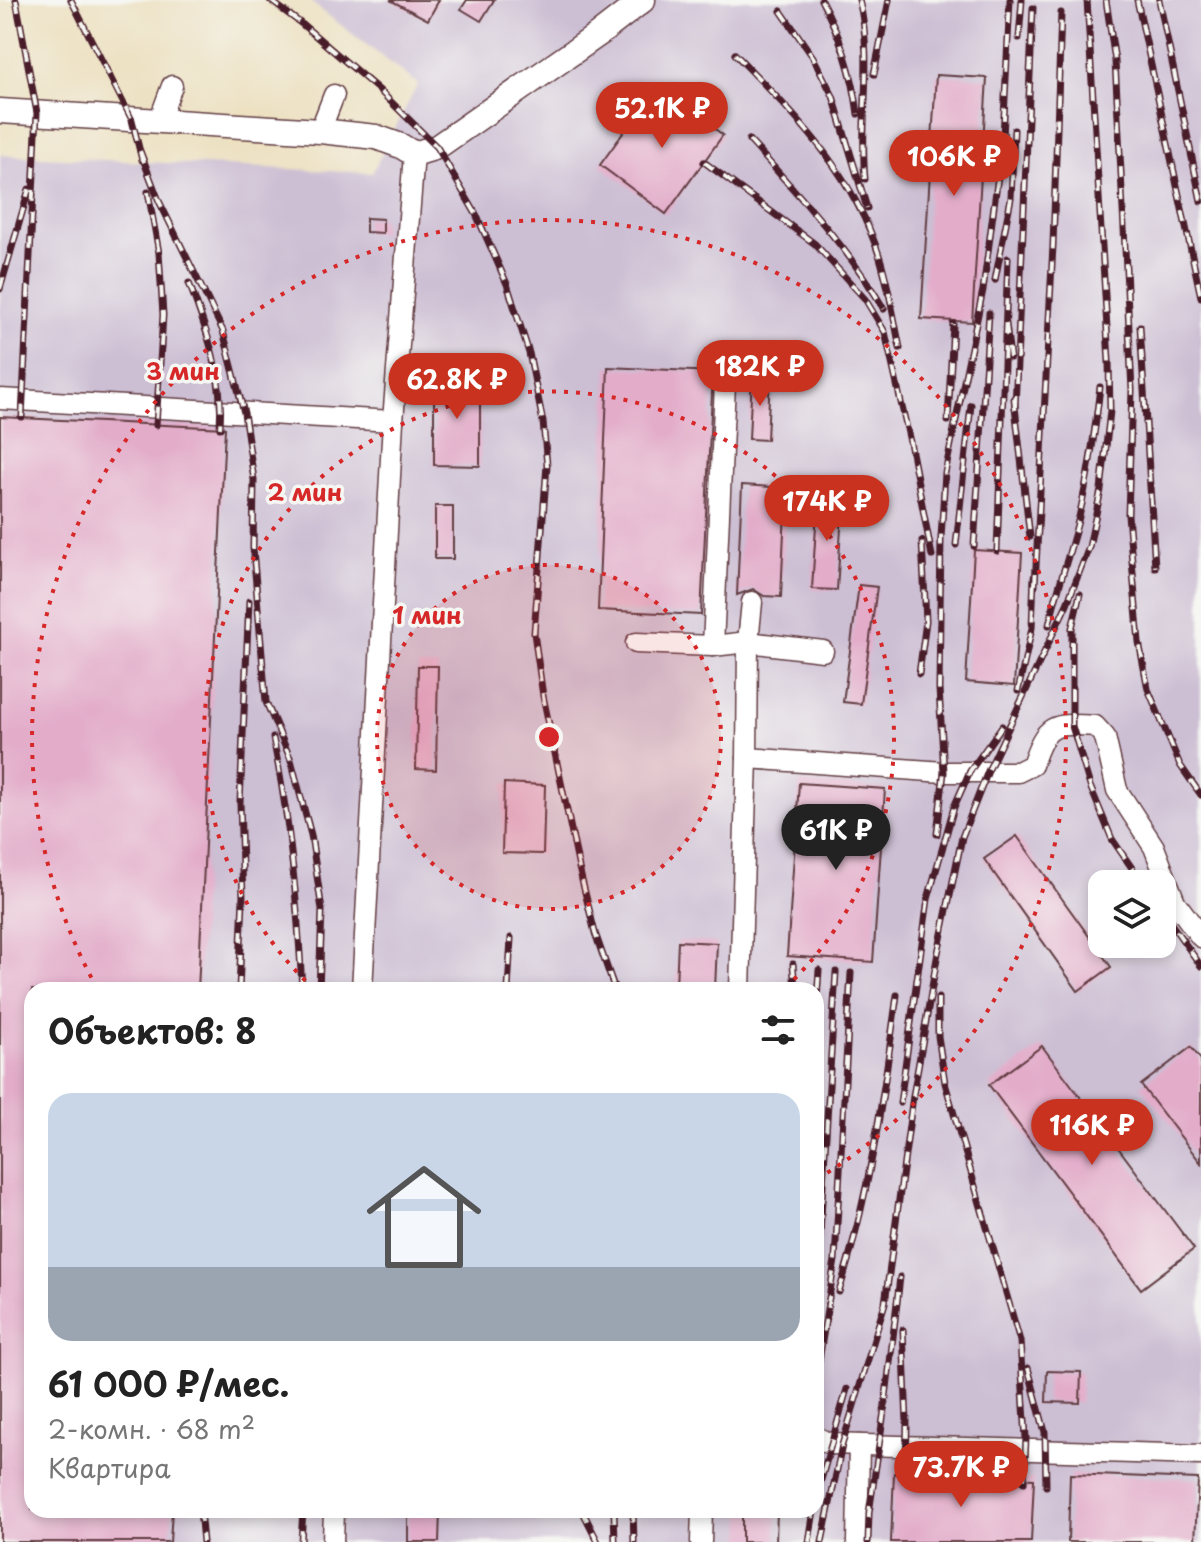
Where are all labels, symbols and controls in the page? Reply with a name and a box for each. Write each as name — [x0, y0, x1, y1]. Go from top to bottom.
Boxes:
pin: 52.1K ₽ — [588, 82, 736, 150]
text: 52.1K ₽ — [614, 88, 710, 127]
pin: 106K ₽ — [889, 130, 1019, 198]
text: 106K ₽ — [907, 136, 1001, 175]
pin: 182K ₽ — [695, 340, 825, 408]
text: 182K ₽ — [715, 346, 805, 385]
text: 3 мин — [146, 352, 220, 388]
pin: 62.8K ₽ — [383, 353, 531, 421]
text: 62.8K ₽ — [407, 359, 508, 398]
text: 2 мин — [268, 473, 342, 509]
pin: 174K ₽ — [762, 475, 892, 543]
text: 174K ₽ — [782, 481, 872, 520]
text: 1 мин — [392, 596, 462, 632]
centre of rings — [535, 723, 563, 751]
pin: 61K ₽ — [780, 804, 892, 872]
text: 61K ₽ — [799, 810, 873, 849]
map controls — [1088, 870, 1176, 958]
button: layers — [1088, 870, 1176, 958]
text: Объектов: 8 — [48, 1004, 257, 1056]
icon: filters — [756, 1008, 800, 1052]
pin: 116K ₽ — [1027, 1099, 1157, 1167]
text: 116K ₽ — [1049, 1105, 1135, 1144]
icon: home — [352, 1145, 496, 1289]
text: 61 000 ₽/мес. — [48, 1357, 289, 1409]
text: 2-комн. · 68 m² — [48, 1409, 255, 1448]
pin: 73.7K ₽ — [887, 1441, 1035, 1509]
text: 73.7K ₽ — [912, 1447, 1010, 1486]
text: Квартира — [48, 1448, 171, 1487]

